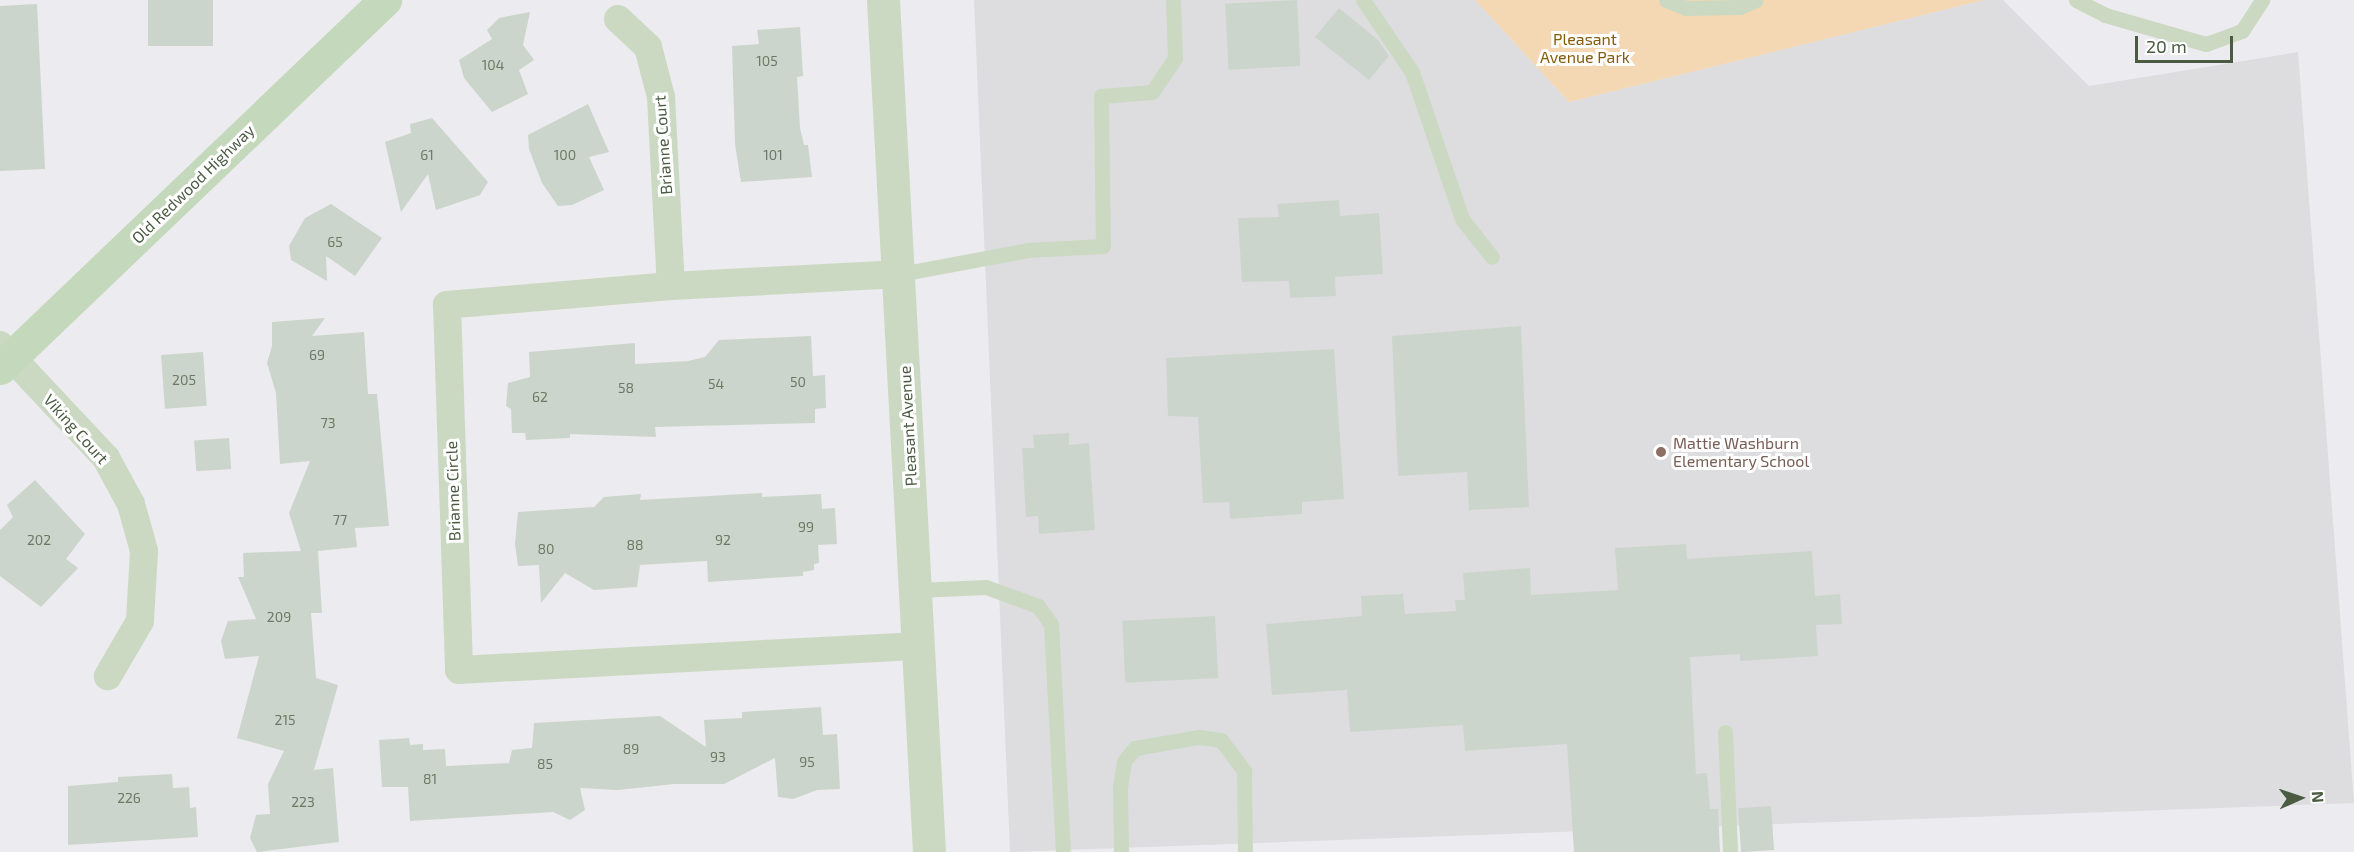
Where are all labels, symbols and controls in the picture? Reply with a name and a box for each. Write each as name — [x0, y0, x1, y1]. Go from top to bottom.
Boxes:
scale bar — [2138, 24, 2236, 62]
park label: Pleasant Avenue Park — [1540, 29, 1630, 67]
text: 20 m — [2146, 35, 2187, 57]
house number: 105 — [756, 53, 778, 69]
house number: 104 — [482, 57, 504, 73]
street label: Brianne Court — [650, 95, 676, 195]
street label: Old Redwood Highway — [128, 120, 258, 248]
house number: 61 — [420, 147, 434, 163]
house number: 100 — [554, 147, 576, 163]
house number: 101 — [763, 147, 783, 163]
house number: 65 — [327, 234, 343, 250]
house number: 69 — [309, 347, 325, 363]
street label: Pleasant Avenue — [895, 365, 921, 487]
house number: 205 — [172, 372, 196, 388]
house number: 50 — [790, 374, 806, 390]
house number: 54 — [708, 376, 724, 392]
house number: 58 — [618, 380, 634, 396]
house number: 62 — [532, 389, 548, 405]
street label: Viking Court — [40, 390, 112, 468]
house number: 73 — [321, 415, 335, 431]
place label: Mattie Washburn Elementary School — [1673, 433, 1810, 471]
street label: Brianne Circle — [442, 441, 464, 541]
marker: Mattie Washburn Elementary School — [1654, 445, 1668, 459]
house number: 77 — [333, 512, 347, 528]
house number: 99 — [798, 519, 814, 535]
house number: 202 — [27, 532, 51, 548]
house number: 92 — [715, 532, 731, 548]
house number: 88 — [627, 537, 643, 553]
house number: 80 — [538, 541, 554, 557]
house number: 209 — [267, 609, 291, 625]
house number: 215 — [275, 712, 295, 728]
house number: 89 — [623, 741, 639, 757]
house number: 93 — [710, 749, 726, 765]
house number: 95 — [799, 754, 815, 770]
house number: 85 — [537, 756, 553, 772]
north arrow — [2270, 768, 2330, 828]
house number: 81 — [423, 771, 437, 787]
house number: 226 — [117, 790, 141, 806]
text: N — [2309, 791, 2328, 803]
house number: 223 — [291, 794, 315, 810]

